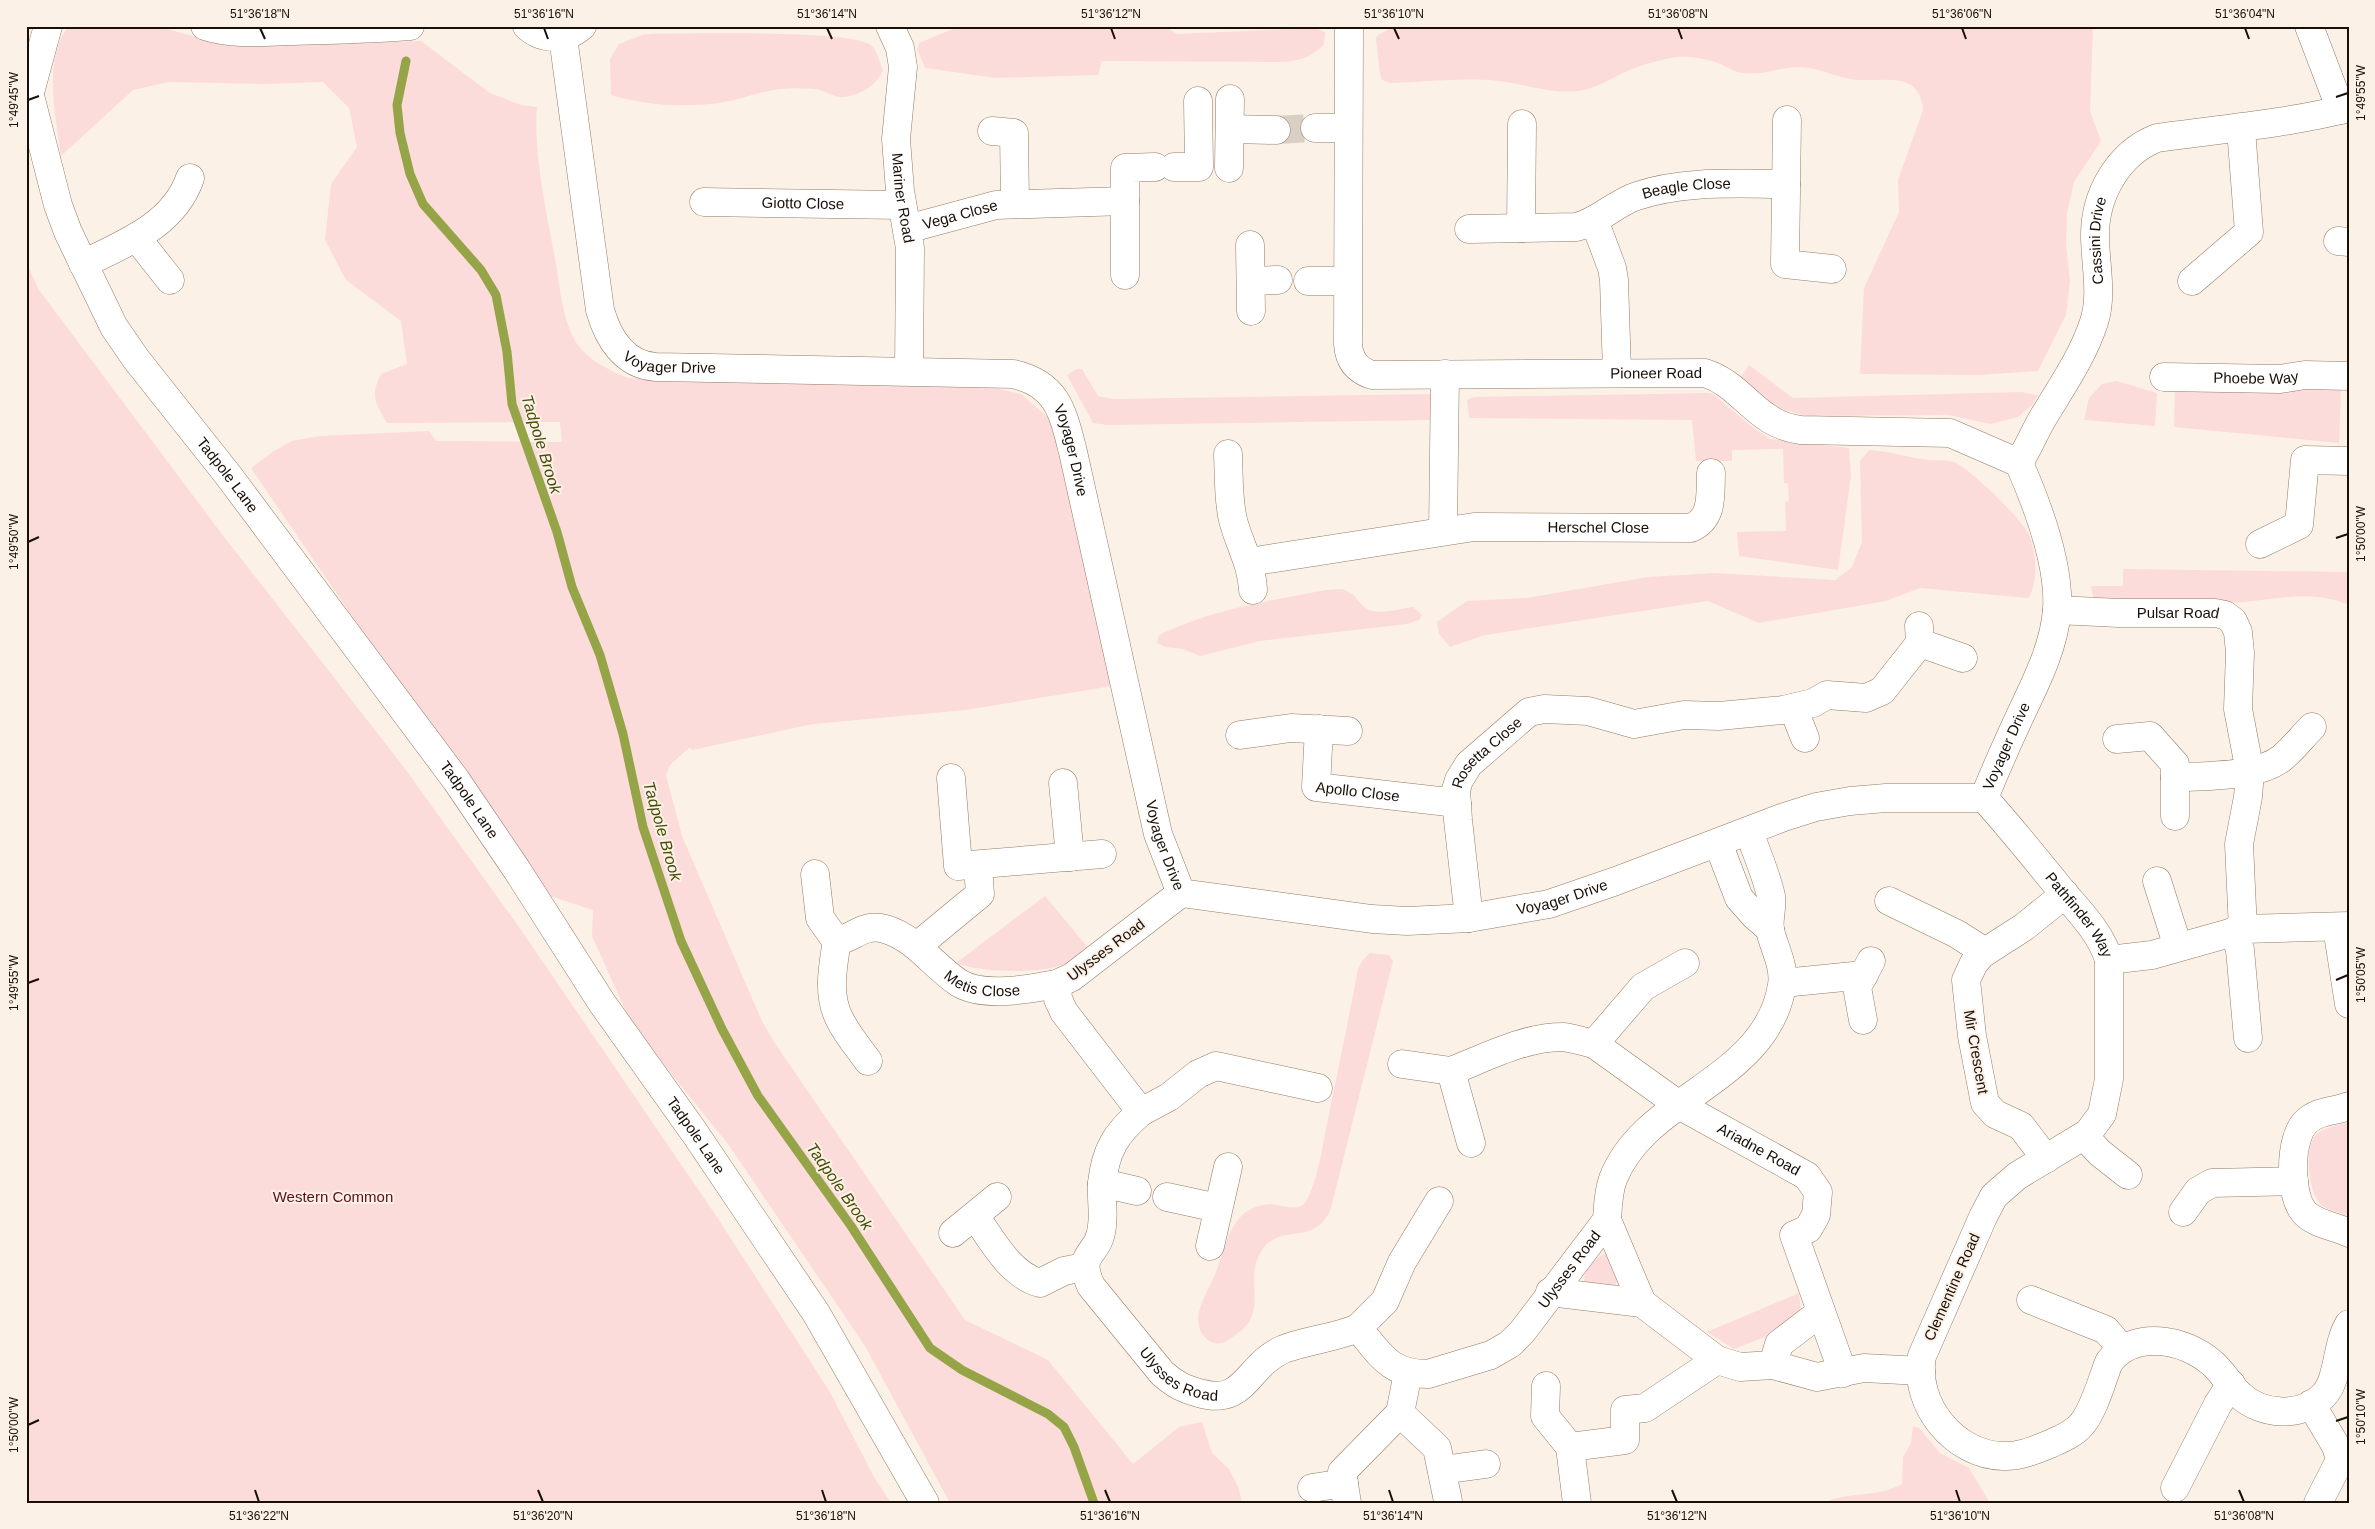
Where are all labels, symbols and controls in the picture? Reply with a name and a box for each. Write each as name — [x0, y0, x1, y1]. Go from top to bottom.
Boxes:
text: 51°36'18"N — [230, 7, 290, 21]
text: 51°36'16"N — [514, 7, 574, 21]
text: 51°36'14"N — [797, 7, 857, 21]
text: 51°36'12"N — [1081, 7, 1141, 21]
text: 51°36'10"N — [1364, 7, 1424, 21]
text: 51°36'08"N — [1648, 7, 1708, 21]
text: 51°36'06"N — [1932, 7, 1992, 21]
text: 51°36'04"N — [2215, 7, 2275, 21]
text: 1°49'55"W — [2354, 64, 2368, 121]
text: 1°49'45"W — [7, 71, 21, 128]
street label: Mariner Road — [889, 152, 918, 244]
street label: Beagle Close — [1640, 175, 1731, 202]
street label: Giotto Close — [762, 194, 844, 212]
street label: Cassini Drive — [2086, 194, 2109, 285]
street label: Vega Close — [921, 196, 999, 232]
street label: Voyager Drive — [620, 347, 716, 376]
street label: Pioneer Road — [1610, 364, 1702, 382]
street label: Phoebe Way — [2213, 367, 2300, 387]
water label: Tadpole Brook — [518, 393, 565, 497]
street label: Voyager Drive — [1051, 401, 1092, 498]
street label: Tadpole Lane — [194, 434, 262, 516]
text: 1°50'00"W — [2354, 505, 2368, 562]
text: 1°49'50"W — [7, 513, 21, 570]
street label: Herschel Close — [1547, 518, 1649, 536]
street label: Pulsar Road — [2137, 603, 2221, 622]
street label: Voyager Drive — [1979, 700, 2033, 793]
street label: Rosetta Close — [1448, 713, 1525, 790]
street label: Tadpole Lane — [437, 758, 502, 842]
street label: Apollo Close — [1315, 778, 1401, 804]
water label: Tadpole Brook — [640, 779, 685, 884]
street label: Voyager Drive — [1143, 798, 1188, 893]
street label: Pathfinder Way — [2042, 869, 2117, 960]
street label: Voyager Drive — [1515, 876, 1610, 918]
street label: Ulysses Road — [1064, 915, 1148, 984]
text: 1°50'05"W — [2354, 946, 2368, 1003]
text: 1°49'55"W — [7, 954, 21, 1011]
street label: Metis Close — [941, 966, 1021, 999]
street label: Mir Crescent — [1961, 1009, 1992, 1096]
street label: Tadpole Lane — [664, 1093, 729, 1177]
street label: Ariadne Road — [1715, 1119, 1803, 1179]
water label: Tadpole Brook — [803, 1139, 877, 1234]
park label: Western Common — [273, 1188, 393, 1205]
street label: Ulysses Road — [1534, 1227, 1604, 1311]
street label: Clementine Road — [1920, 1230, 1983, 1343]
street label: Ulysses Road — [1136, 1344, 1219, 1404]
text: 1°50'10"W — [2354, 1388, 2368, 1445]
text: 1°50'00"W — [7, 1396, 21, 1453]
text: 51°36'22"N — [229, 1509, 289, 1523]
text: 51°36'20"N — [513, 1509, 573, 1523]
text: 51°36'18"N — [796, 1509, 856, 1523]
text: 51°36'16"N — [1080, 1509, 1140, 1523]
text: 51°36'14"N — [1363, 1509, 1423, 1523]
text: 51°36'12"N — [1647, 1509, 1707, 1523]
text: 51°36'10"N — [1930, 1509, 1990, 1523]
text: 51°36'08"N — [2214, 1509, 2274, 1523]

